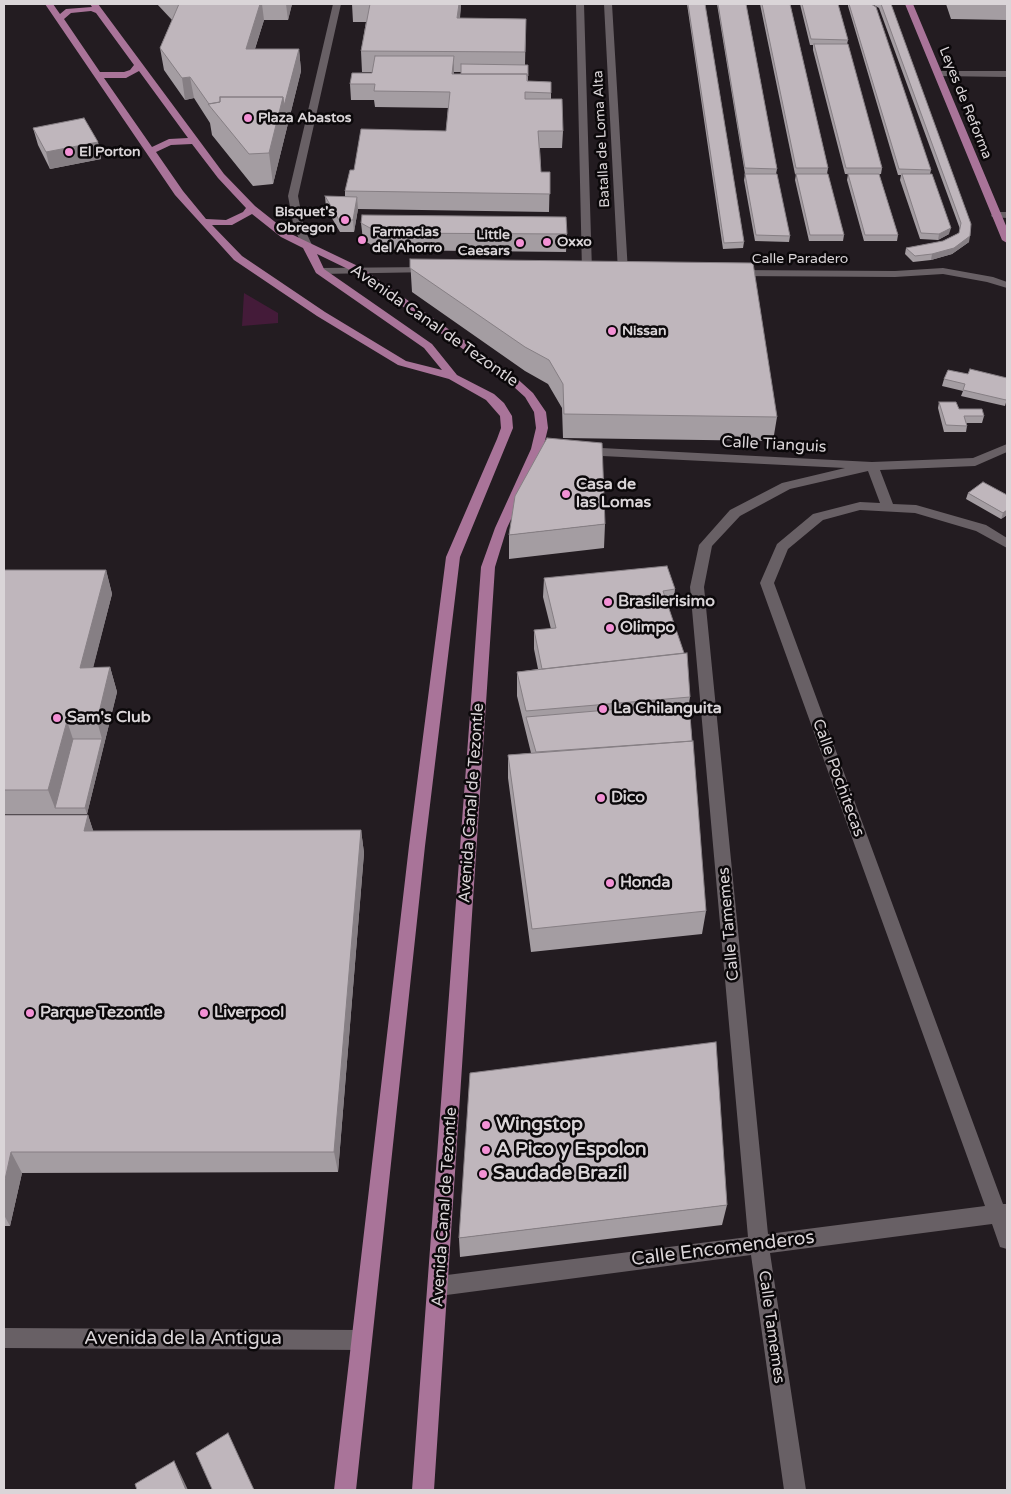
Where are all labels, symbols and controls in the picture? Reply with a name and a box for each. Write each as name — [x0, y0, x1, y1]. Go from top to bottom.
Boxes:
street label: Leyes de Reforma — [935, 44, 995, 162]
street label: Batalla de Loma Alta — [590, 70, 614, 208]
place label: Plaza Abastos — [258, 110, 351, 126]
marker: Plaza Abastos — [242, 112, 254, 124]
place label: El Porton — [79, 144, 140, 160]
marker: El Porton — [63, 146, 75, 158]
place label: Bisquet's Obregon — [275, 204, 335, 236]
marker: Bisquet's Obregon — [339, 214, 351, 226]
place label: Farmacias del Ahorro — [372, 224, 442, 256]
place label: Little Caesars — [458, 227, 510, 260]
marker: Farmacias del Ahorro — [356, 234, 368, 246]
place label: Oxxo — [557, 234, 592, 250]
marker: Oxxo — [541, 236, 553, 248]
marker: Little Caesars — [514, 237, 526, 249]
street label: Calle Paradero — [752, 251, 848, 267]
street label: Avenida Canal de Tezontle — [346, 261, 522, 391]
place label: Nissan — [622, 323, 666, 339]
marker: Nissan — [606, 325, 618, 337]
street label: Calle Tianguis — [721, 433, 827, 457]
place label: Casa de las Lomas — [576, 475, 651, 513]
marker: Casa de las Lomas — [560, 488, 572, 500]
place label: Brasilerisimo — [618, 592, 715, 612]
marker: Brasilerisimo — [602, 596, 614, 608]
place label: Olimpo — [620, 618, 675, 638]
marker: Olimpo — [604, 622, 616, 634]
place label: La Chilanguita — [613, 699, 722, 719]
street label: Avenida Canal de Tezontle — [455, 702, 489, 904]
marker: La Chilanguita — [597, 703, 609, 715]
place label: Sam's Club — [67, 708, 151, 728]
marker: Sam's Club — [51, 712, 63, 724]
street label: Calle Pochitecas — [808, 716, 868, 840]
place label: Dico — [611, 788, 645, 808]
marker: Dico — [595, 792, 607, 804]
street label: Calle Tamemes — [714, 866, 744, 982]
place label: Honda — [620, 873, 670, 893]
marker: Honda — [604, 877, 616, 889]
place label: Parque Tezontle — [40, 1003, 162, 1023]
place label: Liverpool — [214, 1003, 284, 1023]
marker: Parque Tezontle — [24, 1007, 36, 1019]
marker: Liverpool — [198, 1007, 210, 1019]
street label: Avenida Canal de Tezontle — [428, 1106, 462, 1308]
place label: Wingstop — [496, 1114, 583, 1136]
marker: Wingstop — [480, 1119, 492, 1131]
place label: A Pico y Espolon — [496, 1139, 647, 1161]
marker: A Pico y Espolon — [480, 1144, 492, 1156]
place label: Saudade Brazil — [493, 1163, 627, 1185]
marker: Saudade Brazil — [477, 1168, 489, 1180]
street label: Calle Encomenderos — [630, 1226, 816, 1272]
street label: Calle Tamemes — [754, 1269, 788, 1385]
street label: Avenida de la Antigua — [84, 1328, 282, 1350]

